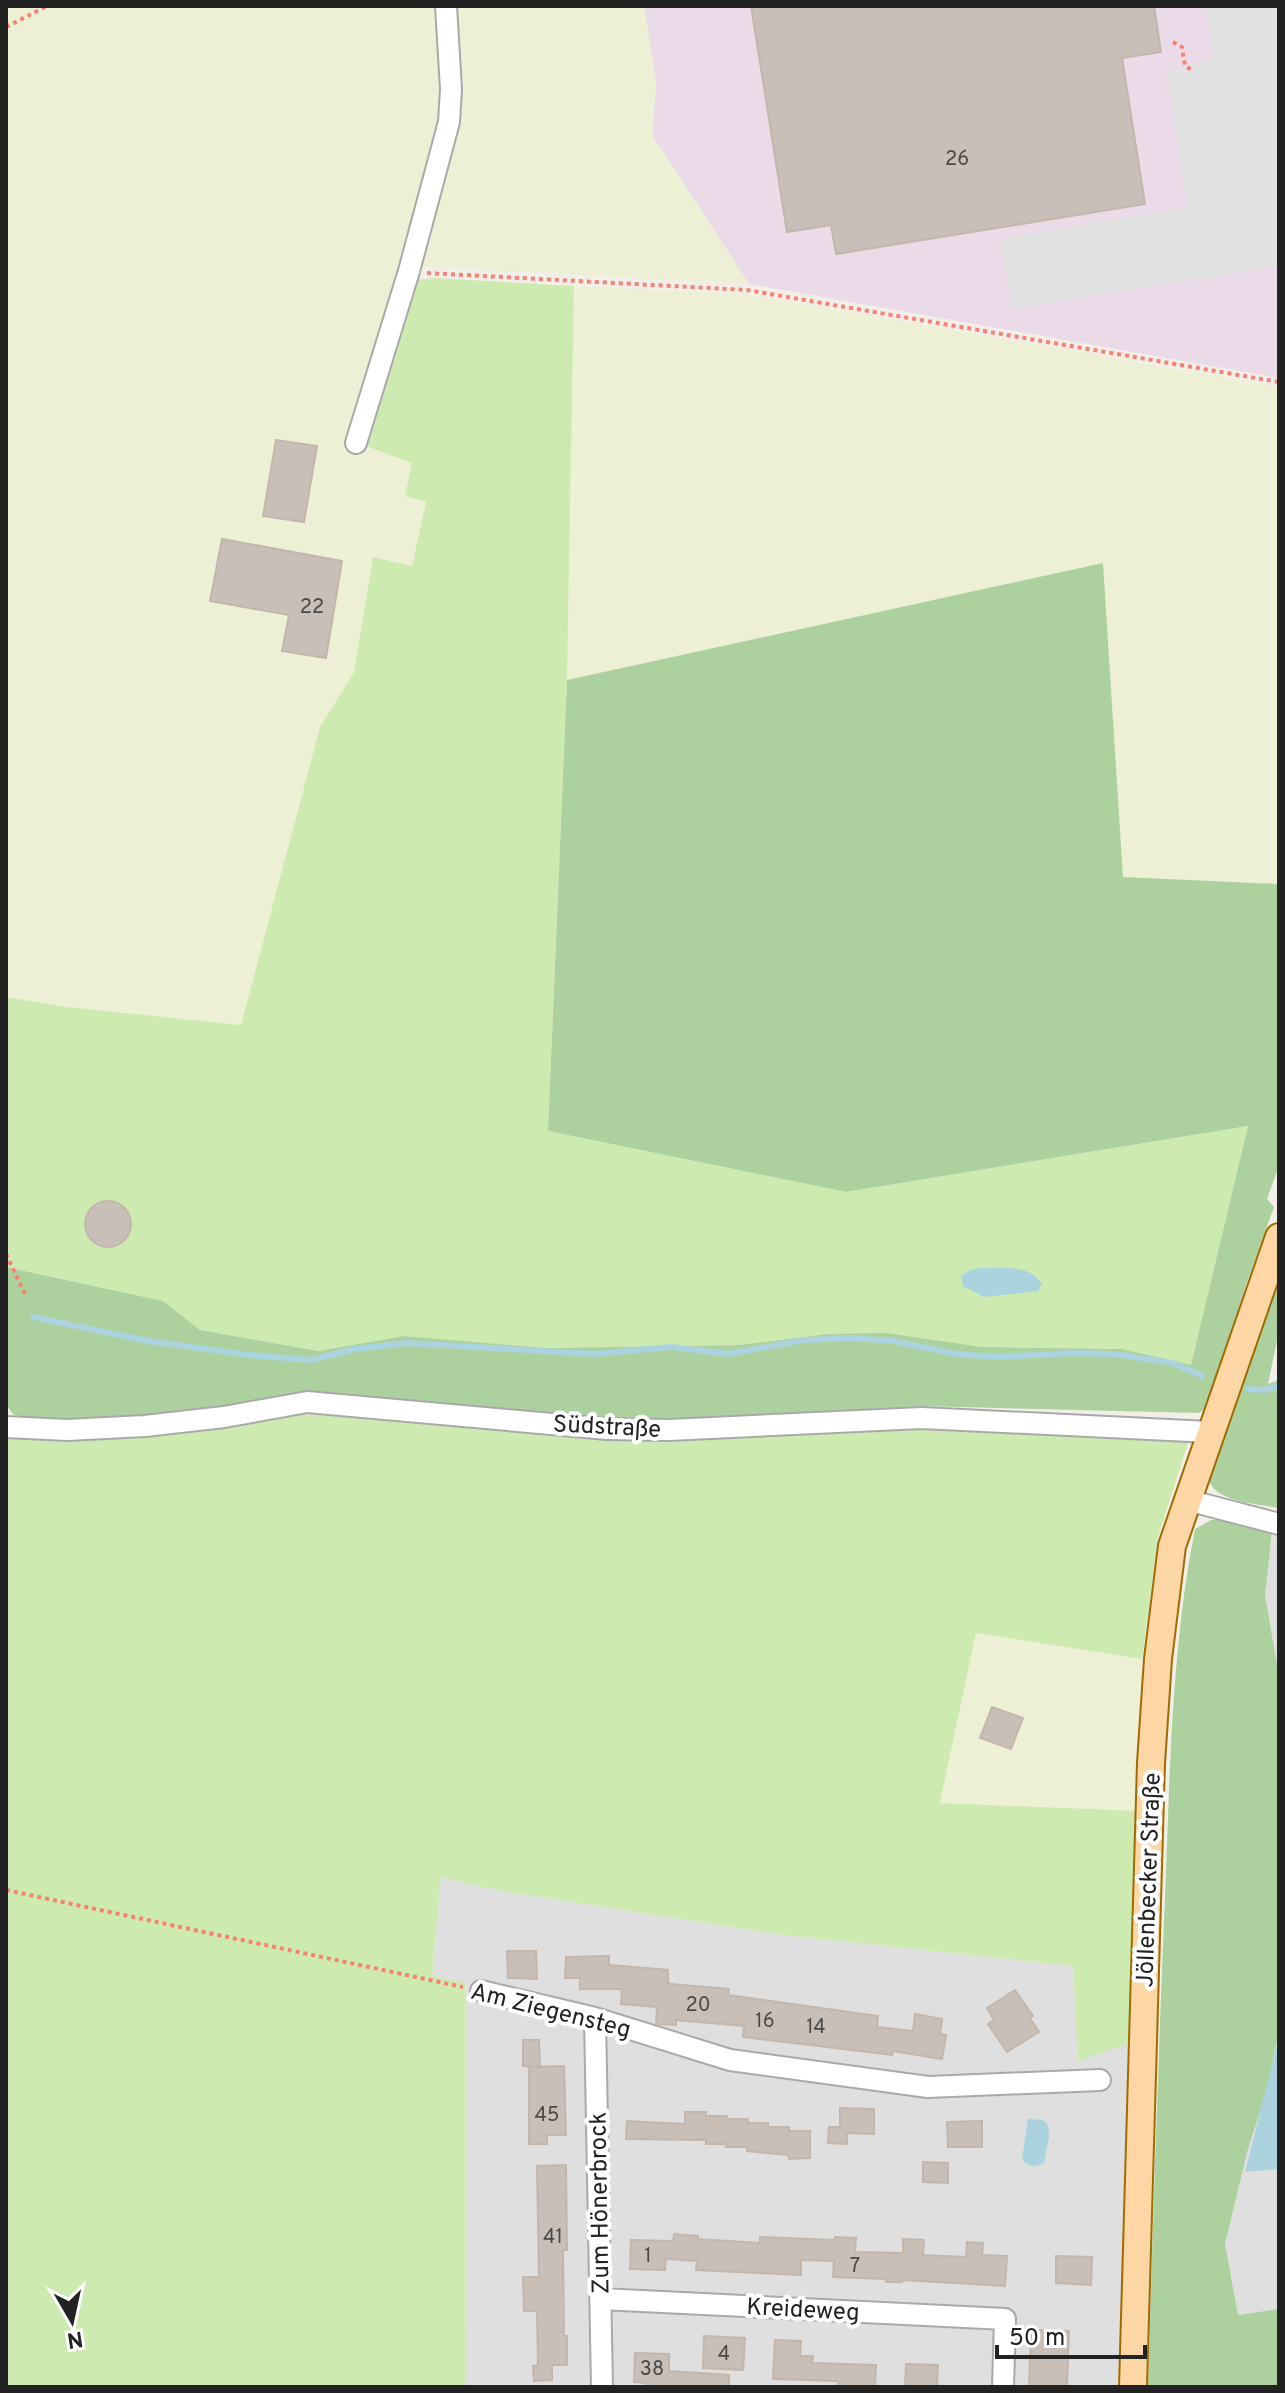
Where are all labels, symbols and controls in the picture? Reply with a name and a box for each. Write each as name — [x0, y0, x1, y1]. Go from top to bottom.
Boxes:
house number: 26 — [945, 147, 969, 173]
house number: 22 — [300, 595, 324, 621]
street label: Südstraße — [552, 1410, 662, 1446]
street label: Jöllenbecker Straße — [1131, 1772, 1169, 1988]
street label: Am Ziegensteg — [467, 1978, 634, 2046]
house number: 20 — [685, 1993, 711, 2019]
house number: 16 — [755, 2009, 775, 2035]
house number: 14 — [806, 2015, 826, 2041]
house number: 45 — [535, 2103, 559, 2129]
street label: Zum Hönerbrock — [584, 2112, 618, 2294]
house number: 41 — [543, 2225, 563, 2251]
house number: 1 — [644, 2244, 652, 2270]
house number: 7 — [850, 2254, 860, 2280]
north arrow — [32, 2281, 112, 2361]
street label: Kreideweg — [745, 2293, 860, 2329]
scale bar — [997, 2309, 1145, 2359]
text: N — [65, 2324, 85, 2353]
text: 50 m — [1009, 2324, 1065, 2354]
house number: 4 — [718, 2342, 730, 2368]
house number: 38 — [640, 2357, 664, 2383]

